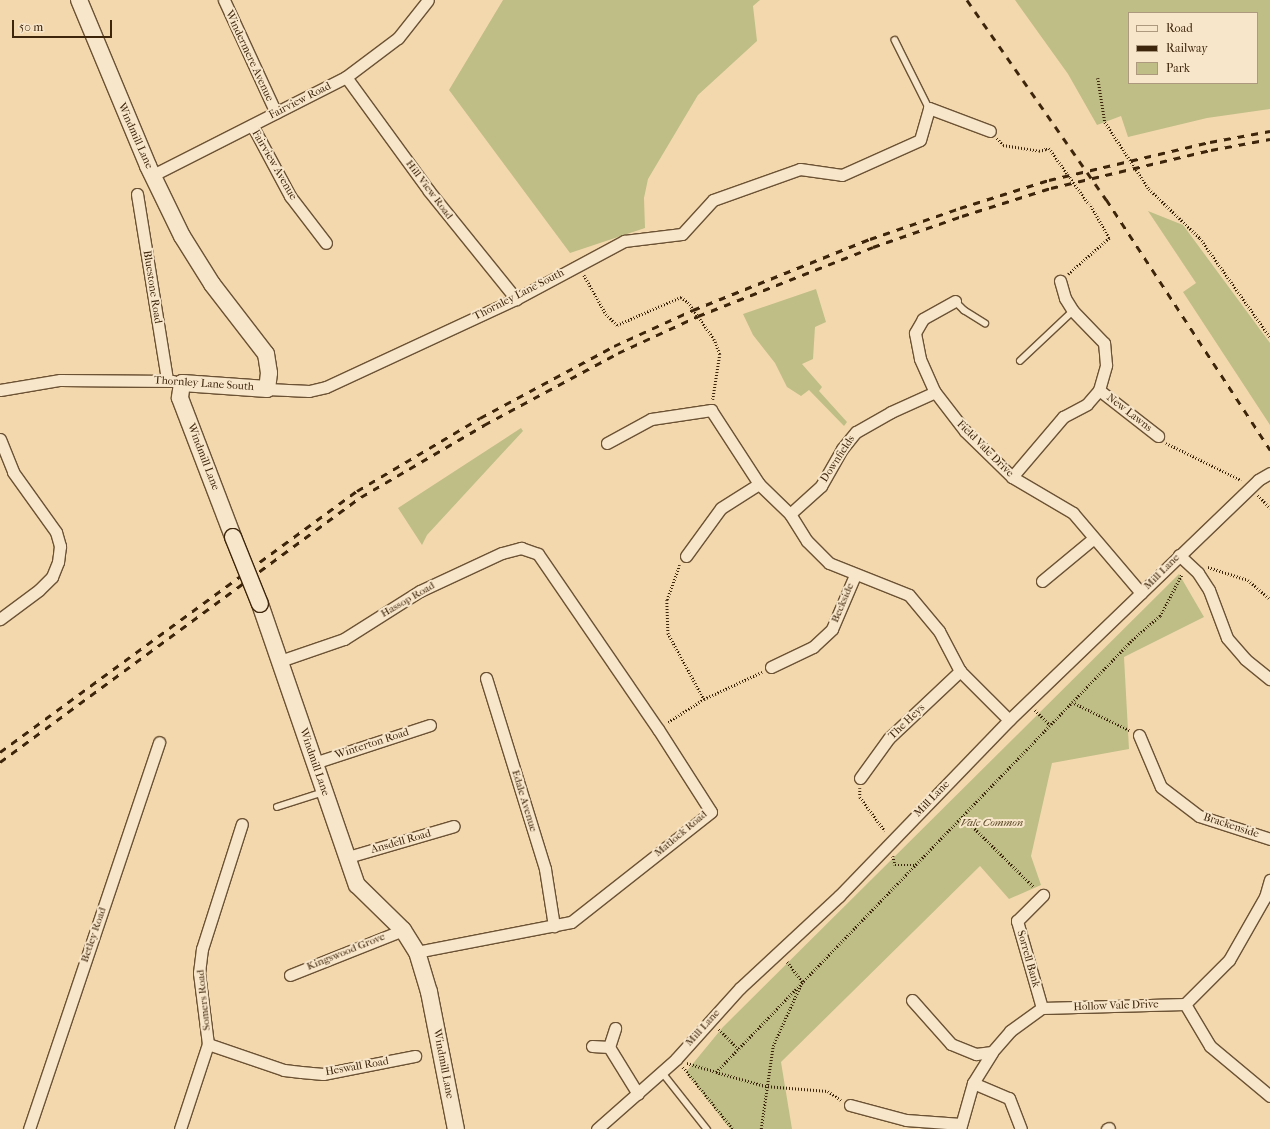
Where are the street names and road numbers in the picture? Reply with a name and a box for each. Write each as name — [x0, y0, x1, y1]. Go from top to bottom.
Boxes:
street label: Windermere Avenue — [222, 8, 276, 104]
street label: Fairview Road — [267, 80, 333, 122]
street label: Windmill Lane — [115, 101, 155, 171]
street label: Fairview Avenue — [249, 128, 299, 202]
street label: Hill View Road — [402, 158, 456, 222]
street label: Bluestone Road — [140, 249, 164, 325]
street label: Thornley Lane South — [471, 266, 567, 324]
street label: Thornley Lane South — [154, 374, 254, 394]
street label: New Lawns — [1104, 391, 1154, 435]
street label: Field Vale Drive — [954, 418, 1016, 480]
street label: Windmill Lane — [184, 422, 222, 492]
street label: Downfields — [818, 433, 858, 485]
street label: Mill Lane — [1141, 551, 1183, 593]
street label: Hassop Road — [379, 579, 437, 621]
street label: Beckside — [829, 581, 857, 625]
street label: The Heys — [886, 702, 928, 742]
street label: Windmill Lane — [296, 726, 332, 798]
street label: Winterton Road — [333, 726, 411, 762]
street label: Edale Avenue — [508, 768, 540, 834]
street label: Mill Lane — [912, 778, 952, 820]
street label: Matlock Road — [652, 808, 710, 860]
street label: Brackenside — [1202, 811, 1260, 841]
street label: Ansdell Road — [369, 827, 433, 857]
street label: Betley Road — [78, 906, 110, 964]
street label: Sorrell Bank — [1014, 929, 1042, 989]
street label: Kingswood Grove — [305, 930, 387, 974]
street label: Somers Road — [194, 969, 214, 1031]
street label: Hollow Vale Drive — [1073, 998, 1159, 1014]
street label: Mill Lane — [683, 1007, 723, 1049]
street label: Windmill Lane — [430, 1028, 456, 1100]
street label: Heswall Road — [324, 1055, 390, 1079]

